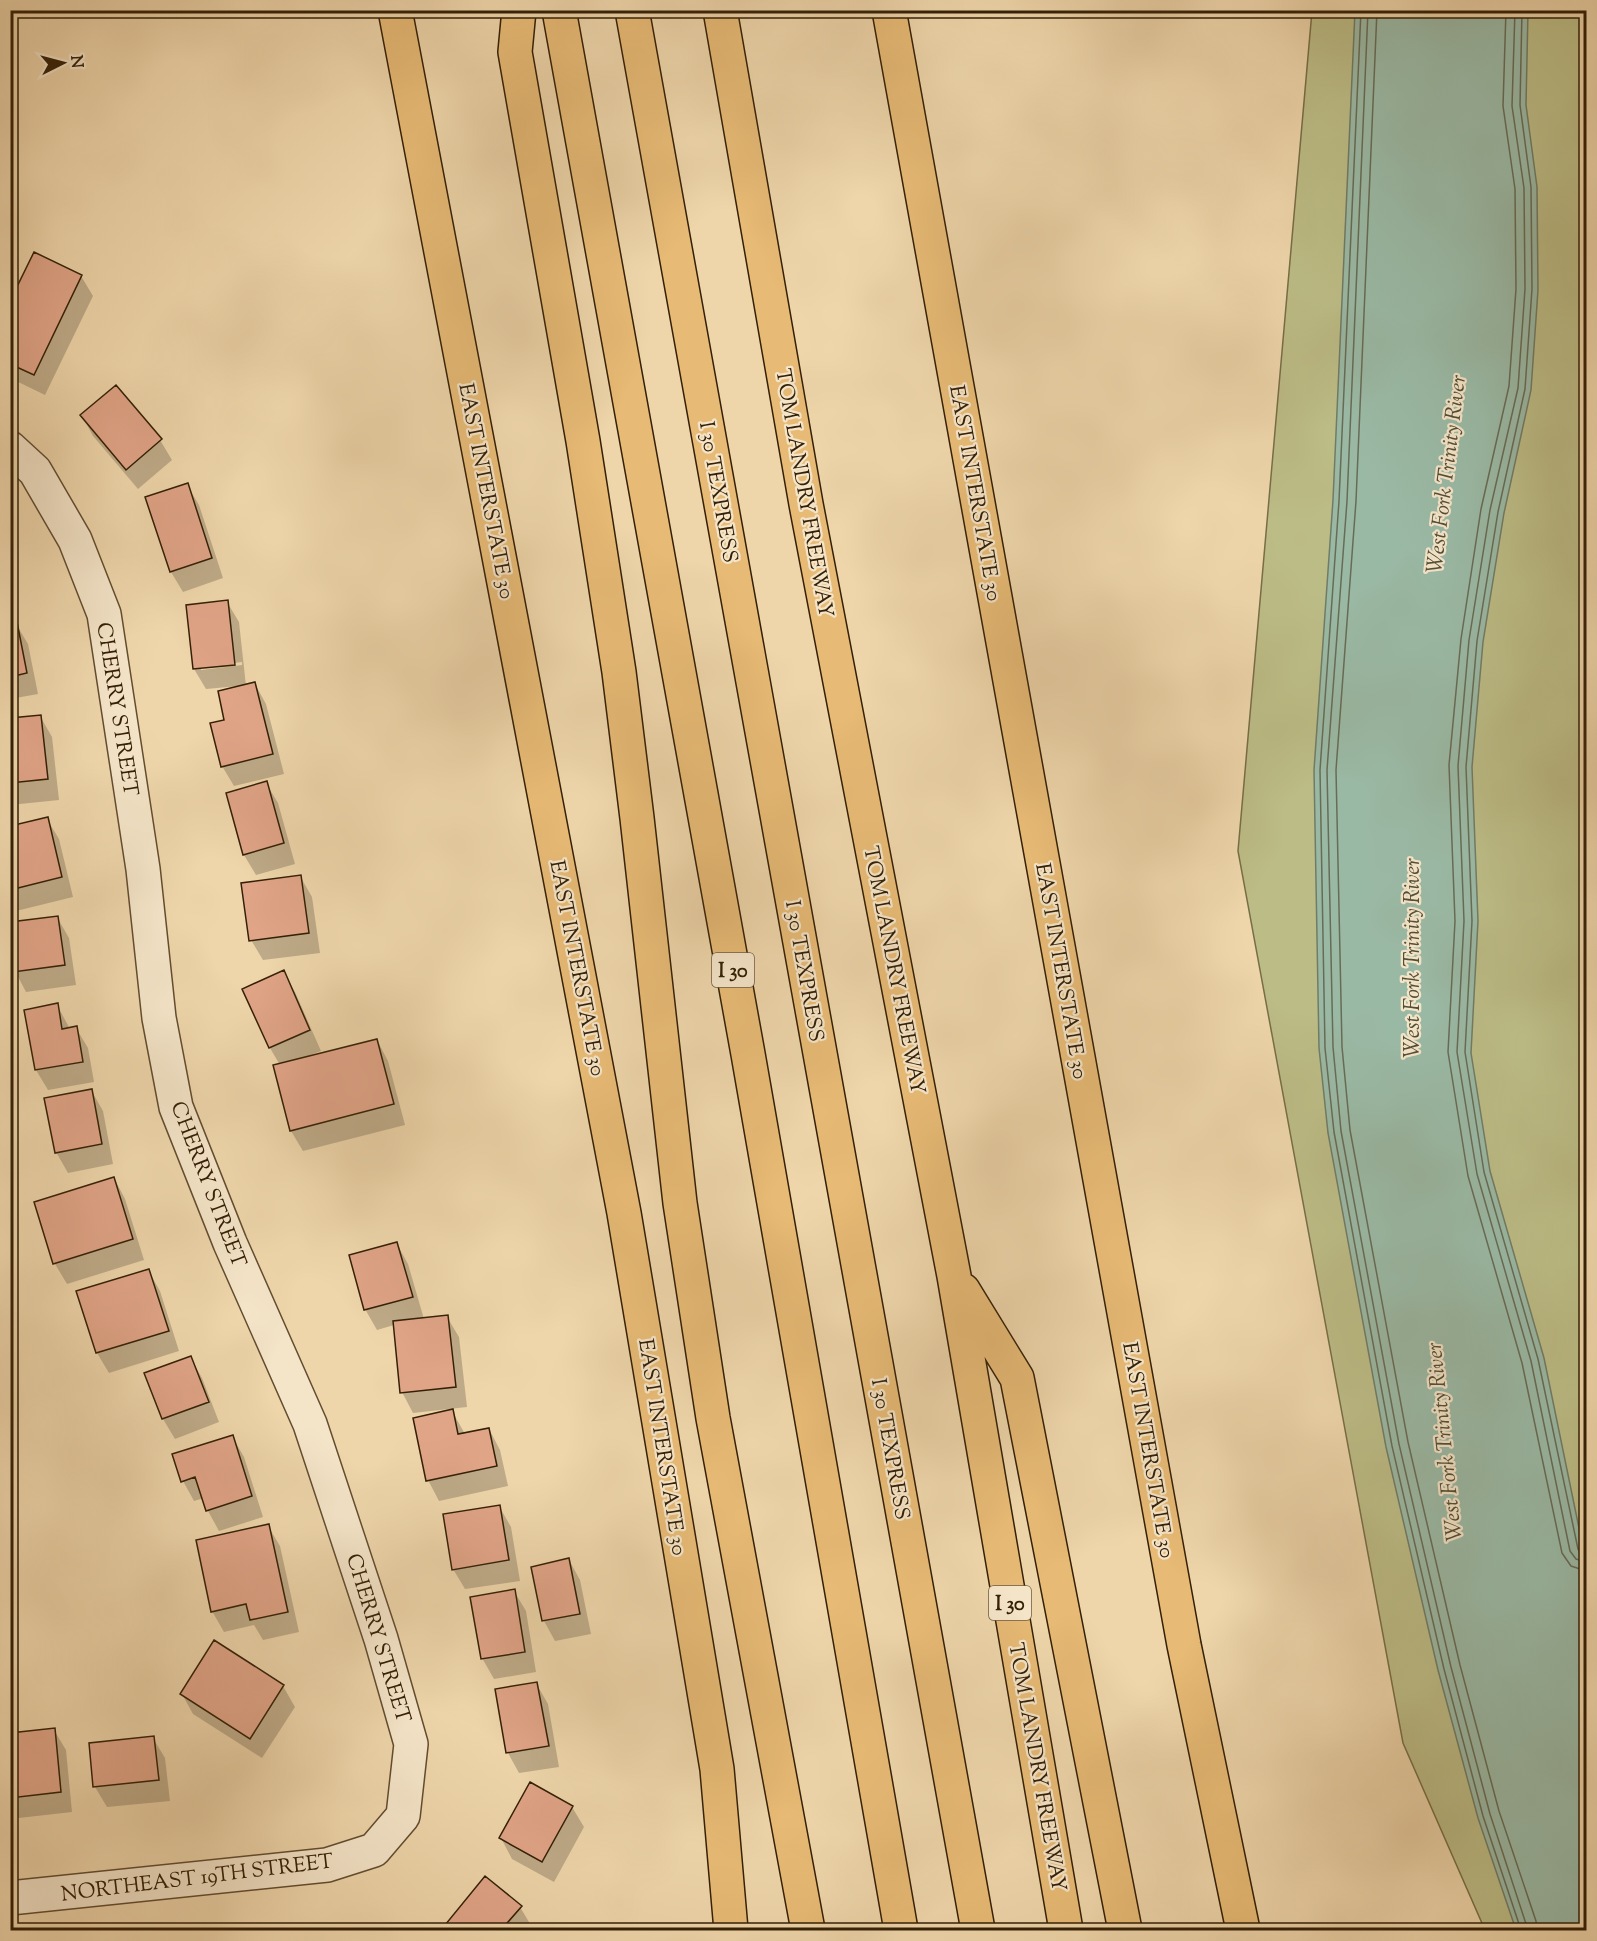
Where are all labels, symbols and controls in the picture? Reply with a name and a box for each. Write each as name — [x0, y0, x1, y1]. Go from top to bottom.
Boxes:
north arrow — [33, 33, 93, 93]
text: N — [63, 54, 88, 69]
street label: TOM LANDRY FREEWAY — [766, 366, 840, 620]
water label: West Fork Trinity River — [1420, 373, 1476, 575]
street label: EAST INTERSTATE 30 — [449, 381, 521, 602]
street label: EAST INTERSTATE 30 — [940, 383, 1008, 604]
street label: I 30 TEXPRESS — [690, 419, 744, 565]
street label: CHERRY STREET — [87, 620, 145, 799]
street label: TOM LANDRY FREEWAY — [854, 844, 932, 1097]
street label: EAST INTERSTATE 30 — [540, 858, 612, 1079]
water label: West Fork Trinity River — [1398, 858, 1430, 1058]
street label: EAST INTERSTATE 30 — [1026, 861, 1094, 1082]
street label: I 30 TEXPRESS — [776, 898, 830, 1044]
road number: I 30 — [712, 953, 754, 987]
street label: CHERRY STREET — [162, 1097, 253, 1272]
street label: EAST INTERSTATE 30 — [629, 1337, 693, 1558]
street label: EAST INTERSTATE 30 — [1113, 1340, 1181, 1561]
water label: West Fork Trinity River — [1420, 1340, 1472, 1543]
street label: I 30 TEXPRESS — [862, 1376, 916, 1522]
street label: CHERRY STREET — [337, 1550, 417, 1727]
road number: I 30 — [989, 1586, 1031, 1620]
street label: TOM LANDRY FREEWAY — [999, 1640, 1073, 1894]
street label: NORTHEAST 19TH STREET — [59, 1847, 335, 1911]

